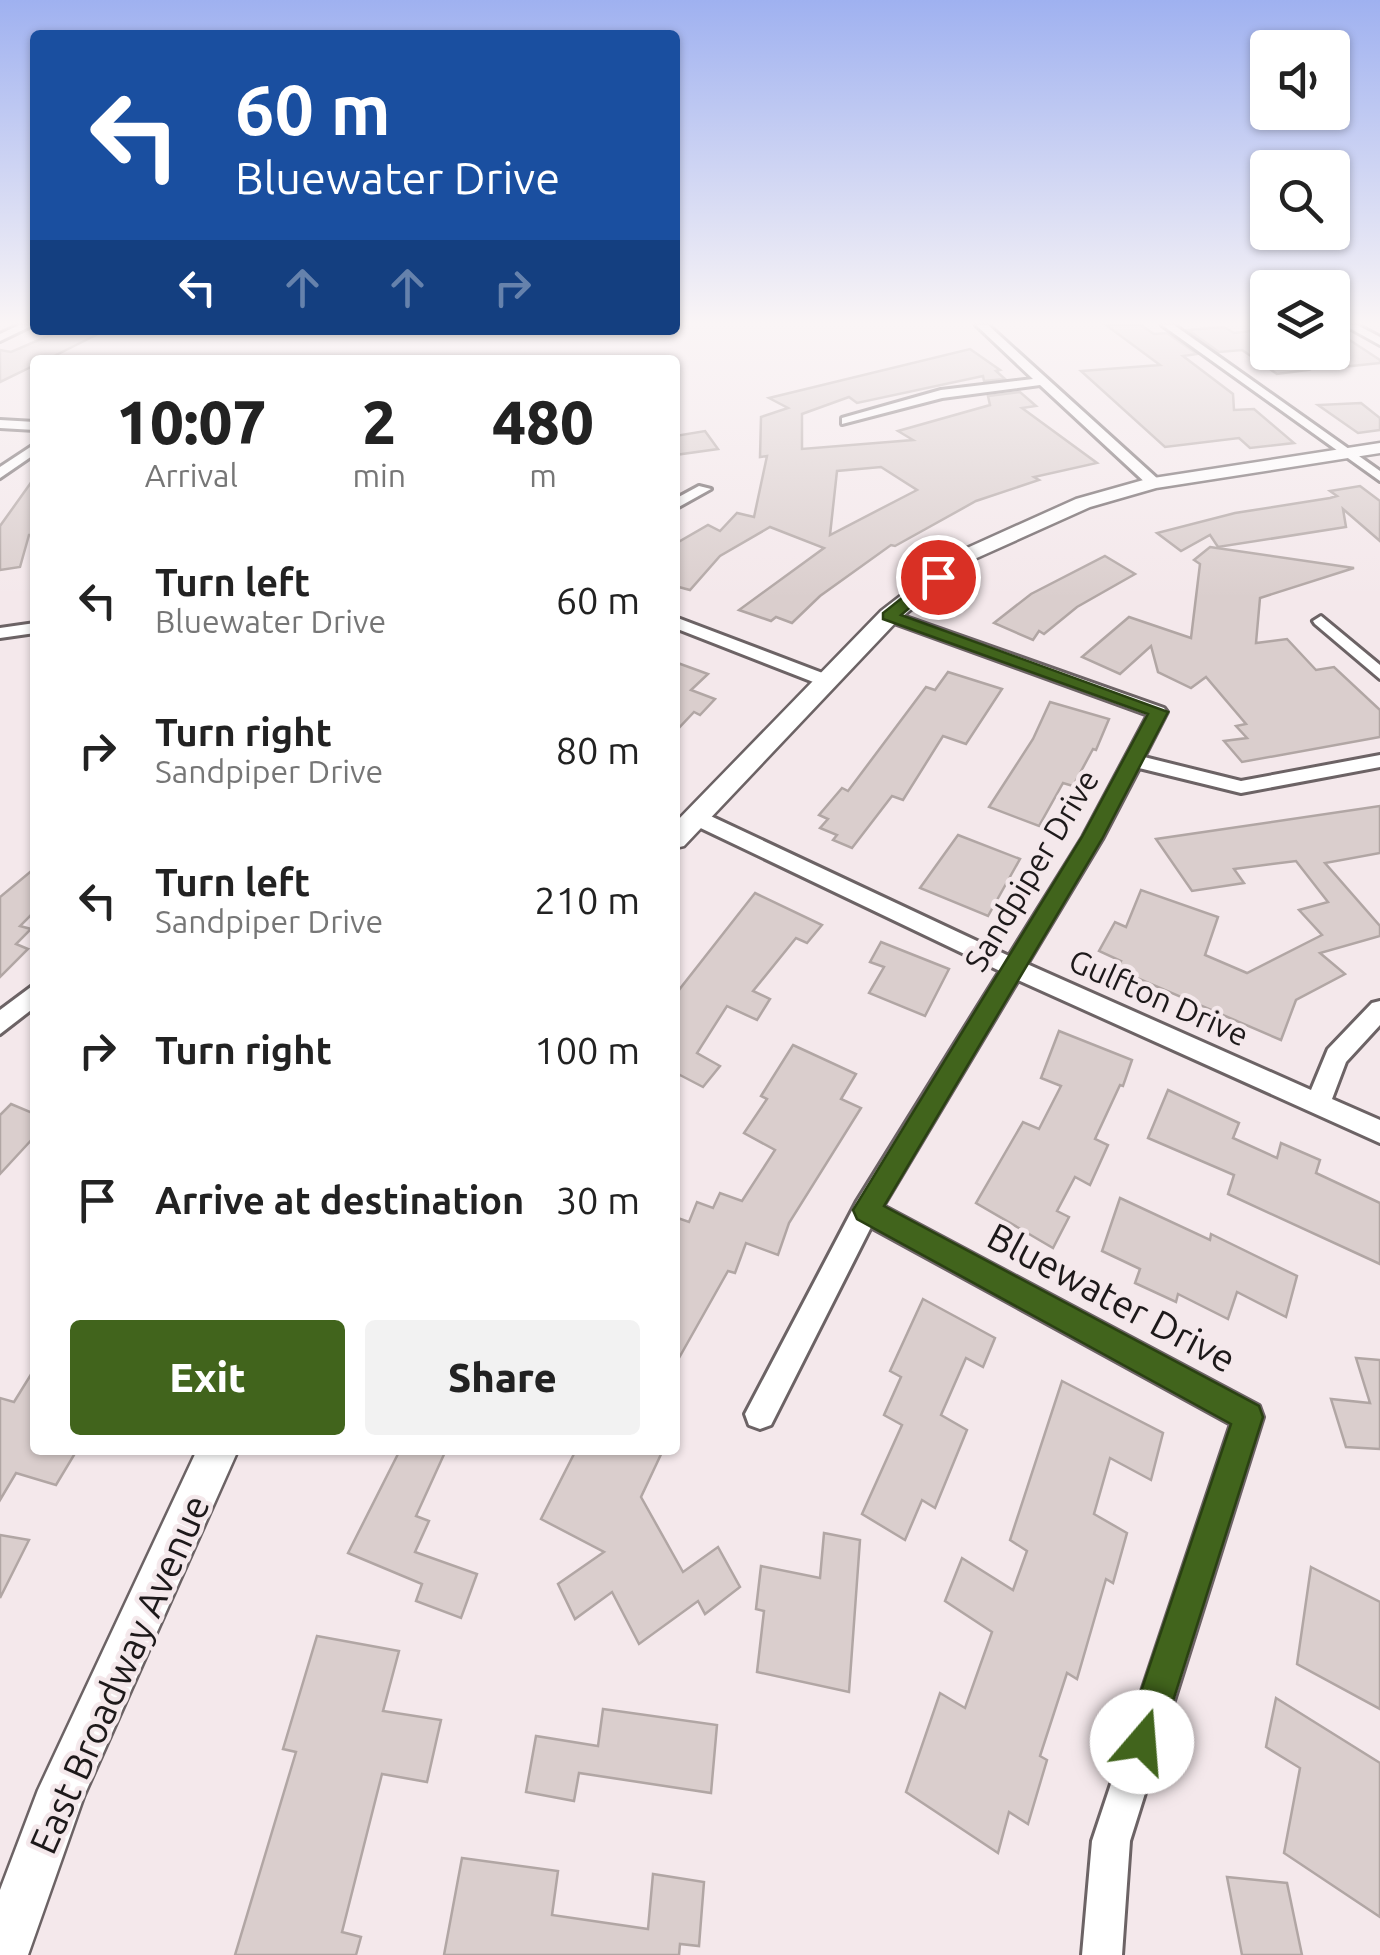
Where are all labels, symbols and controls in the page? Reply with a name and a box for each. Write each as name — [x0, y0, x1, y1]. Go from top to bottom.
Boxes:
map controls — [1250, 30, 1350, 370]
button: sound — [1250, 30, 1350, 130]
icon: left — [70, 70, 200, 200]
text: 60 m — [235, 70, 391, 148]
button: search — [1250, 150, 1350, 250]
text: Bluewater Drive — [235, 152, 560, 203]
icon: left — [170, 260, 225, 315]
icon: ahead — [275, 260, 330, 315]
icon: ahead — [380, 260, 435, 315]
icon: right — [485, 260, 540, 315]
button: layers — [1250, 270, 1350, 370]
text: 10:07 — [116, 388, 266, 455]
text: 2 — [362, 388, 396, 455]
text: 480 — [492, 388, 594, 455]
text: Arrival — [145, 457, 238, 493]
text: min — [352, 457, 406, 493]
text: m — [529, 457, 557, 493]
pin — [896, 535, 981, 620]
icon: arrive — [911, 550, 966, 605]
text: Turn left — [155, 561, 310, 603]
icon: left — [70, 573, 125, 628]
text: 60 m — [556, 579, 640, 621]
text: Bluewater Drive — [155, 603, 386, 639]
text: Turn right — [155, 711, 332, 753]
icon: right — [70, 723, 125, 778]
text: 80 m — [556, 729, 640, 771]
text: Sandpiper Drive — [155, 753, 383, 789]
street label: Sandpiper Drive — [957, 763, 1105, 977]
text: Turn left — [155, 861, 310, 903]
icon: left — [70, 873, 125, 928]
text: 210 m — [534, 879, 640, 921]
text: Sandpiper Drive — [155, 903, 383, 939]
street label: Gulfton Drive — [1064, 941, 1254, 1053]
icon: right — [70, 1023, 125, 1078]
text: Turn right — [155, 1029, 332, 1071]
text: 100 m — [534, 1029, 640, 1071]
icon: arrive — [70, 1173, 125, 1228]
text: Arrive at destination — [155, 1179, 524, 1221]
text: 30 m — [556, 1179, 640, 1221]
street label: Bluewater Drive — [981, 1214, 1243, 1380]
button: Exit — [70, 1320, 345, 1435]
button: Share — [365, 1320, 640, 1435]
street label: East Broadway Avenue — [21, 1488, 217, 1860]
position arrow — [1090, 1690, 1194, 1794]

